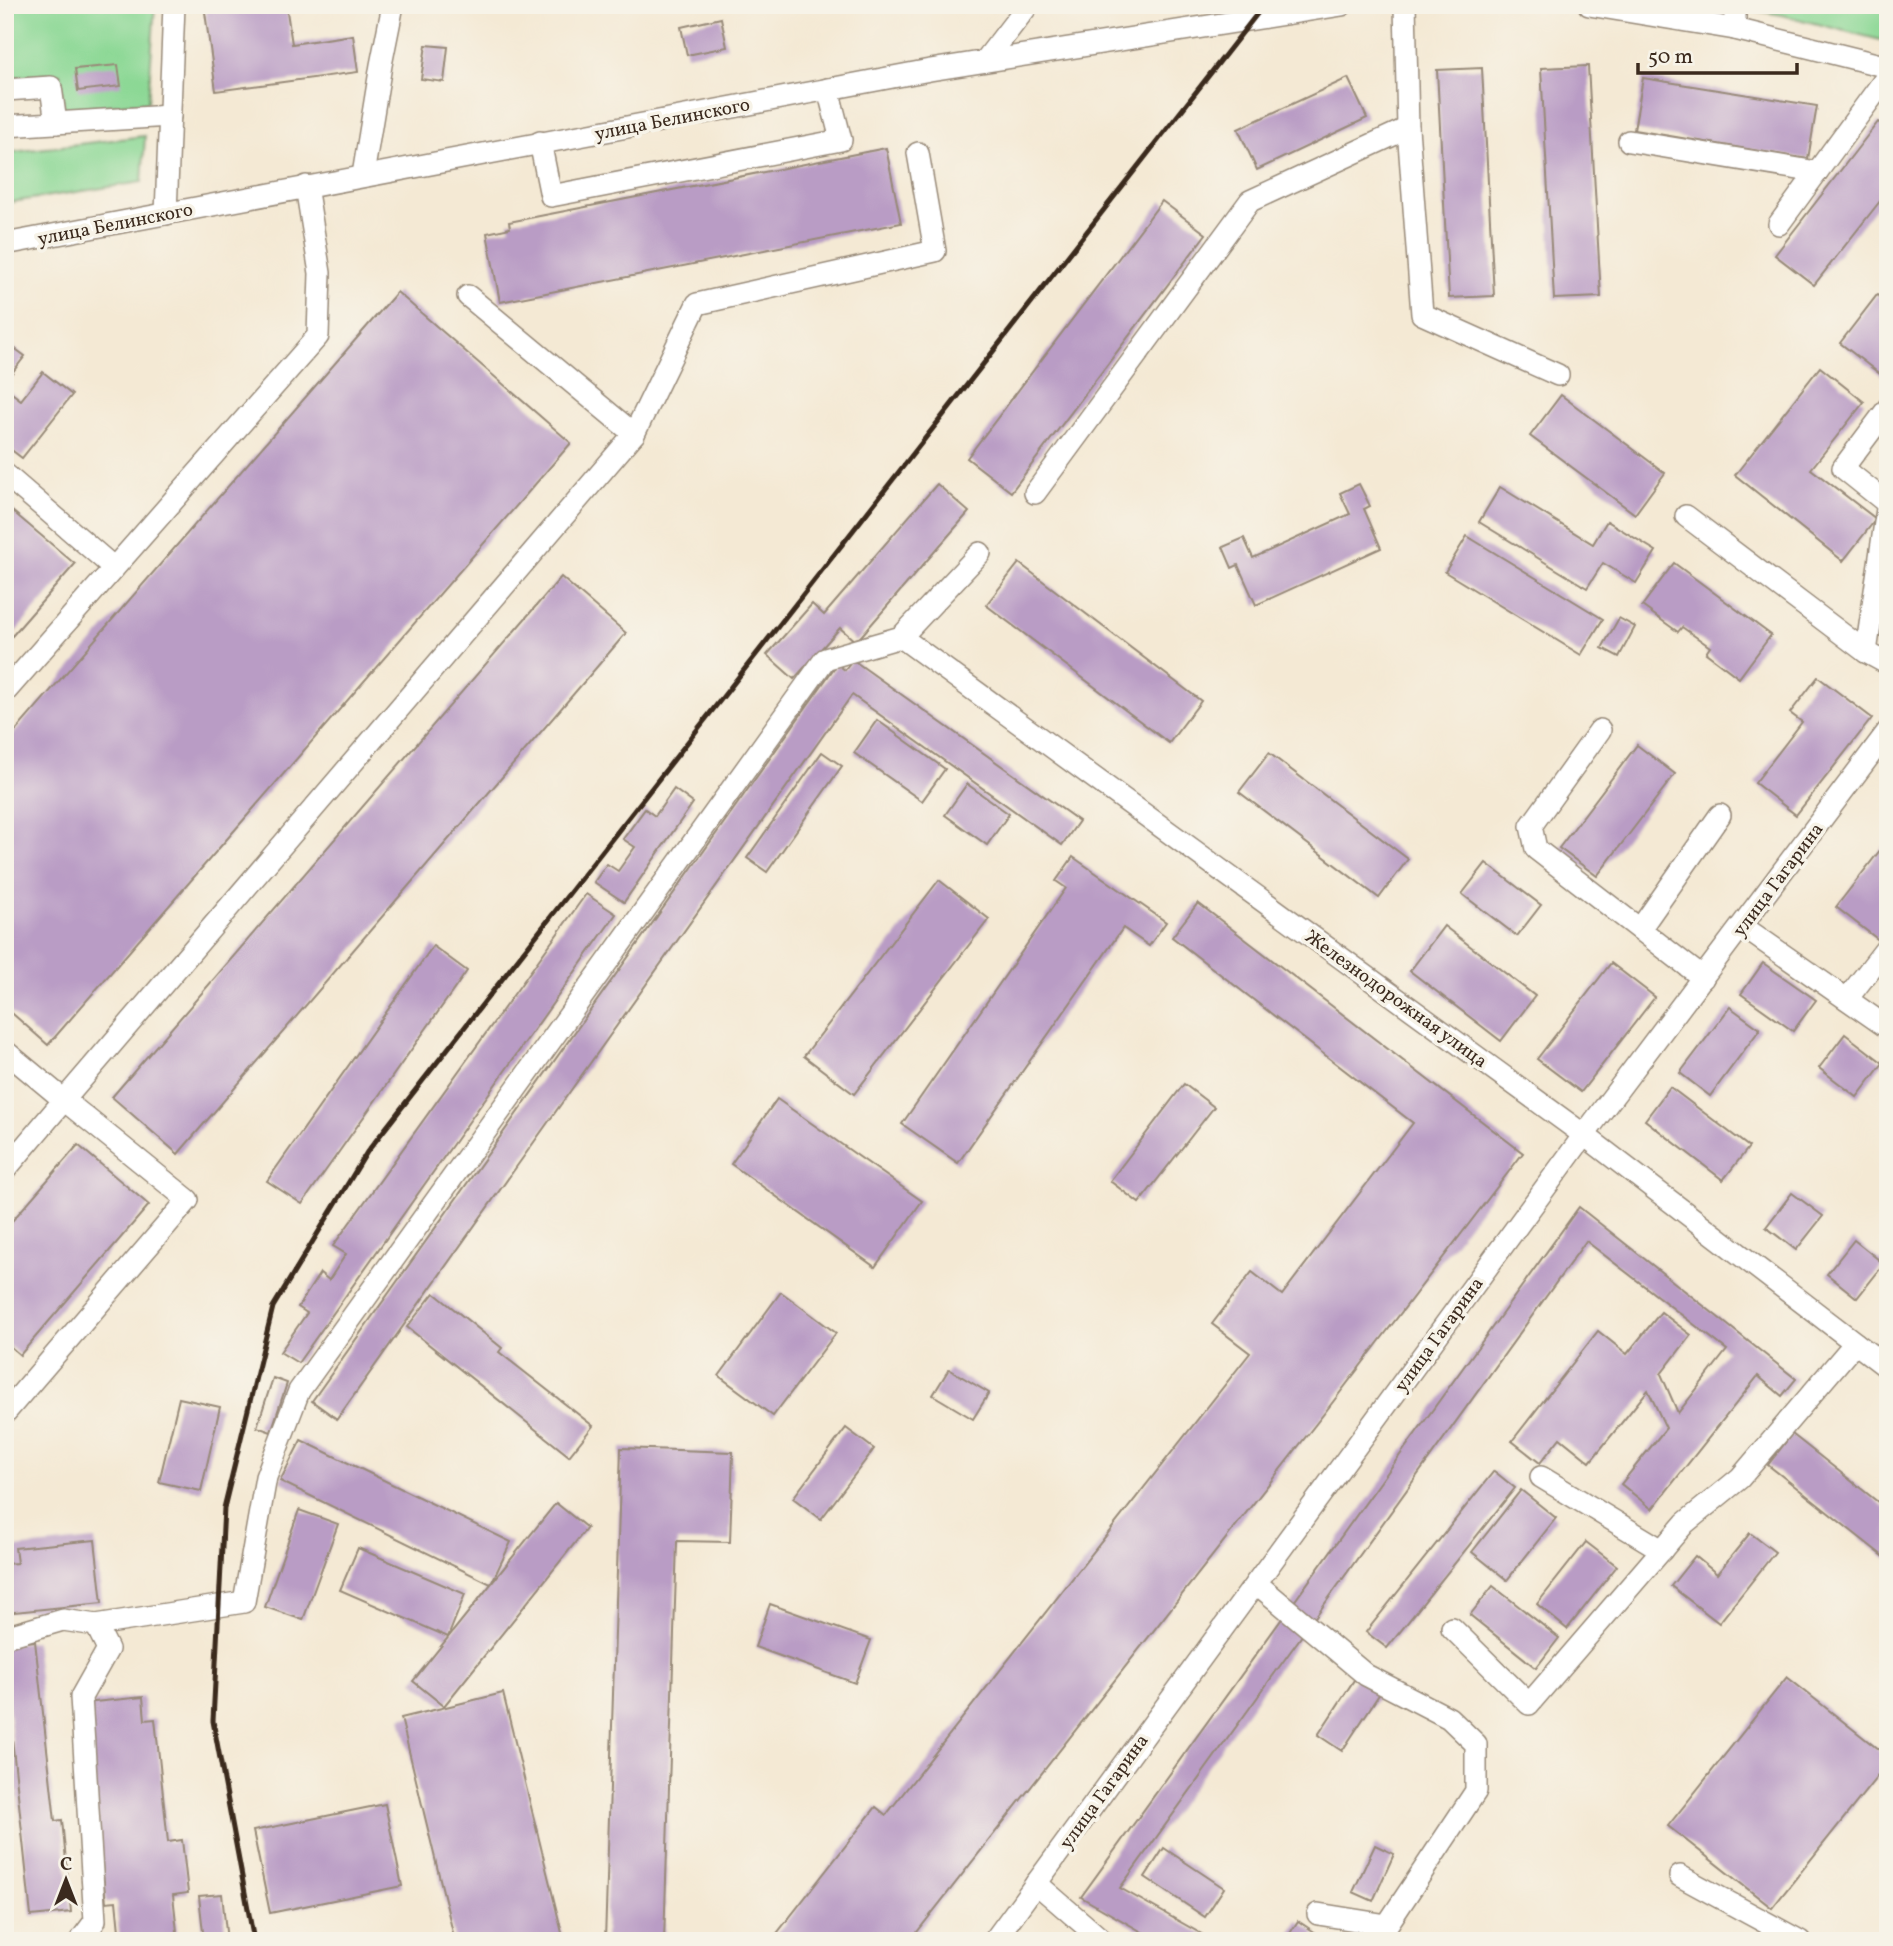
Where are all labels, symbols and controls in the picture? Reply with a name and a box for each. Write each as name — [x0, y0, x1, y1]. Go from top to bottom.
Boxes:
scale bar — [1638, 32, 1797, 76]
text: 50 m — [1648, 43, 1693, 72]
street label: улица Белинского — [593, 92, 752, 148]
street label: улица Белинского — [36, 197, 195, 253]
street label: улица Гагарина — [1727, 818, 1830, 942]
street label: Железнодорожная улица — [1299, 925, 1492, 1075]
street label: улица Гагарина — [1389, 1272, 1490, 1398]
street label: улица Гагарина — [1054, 1729, 1155, 1855]
north arrow — [32, 1844, 102, 1914]
text: С — [60, 1852, 72, 1878]

